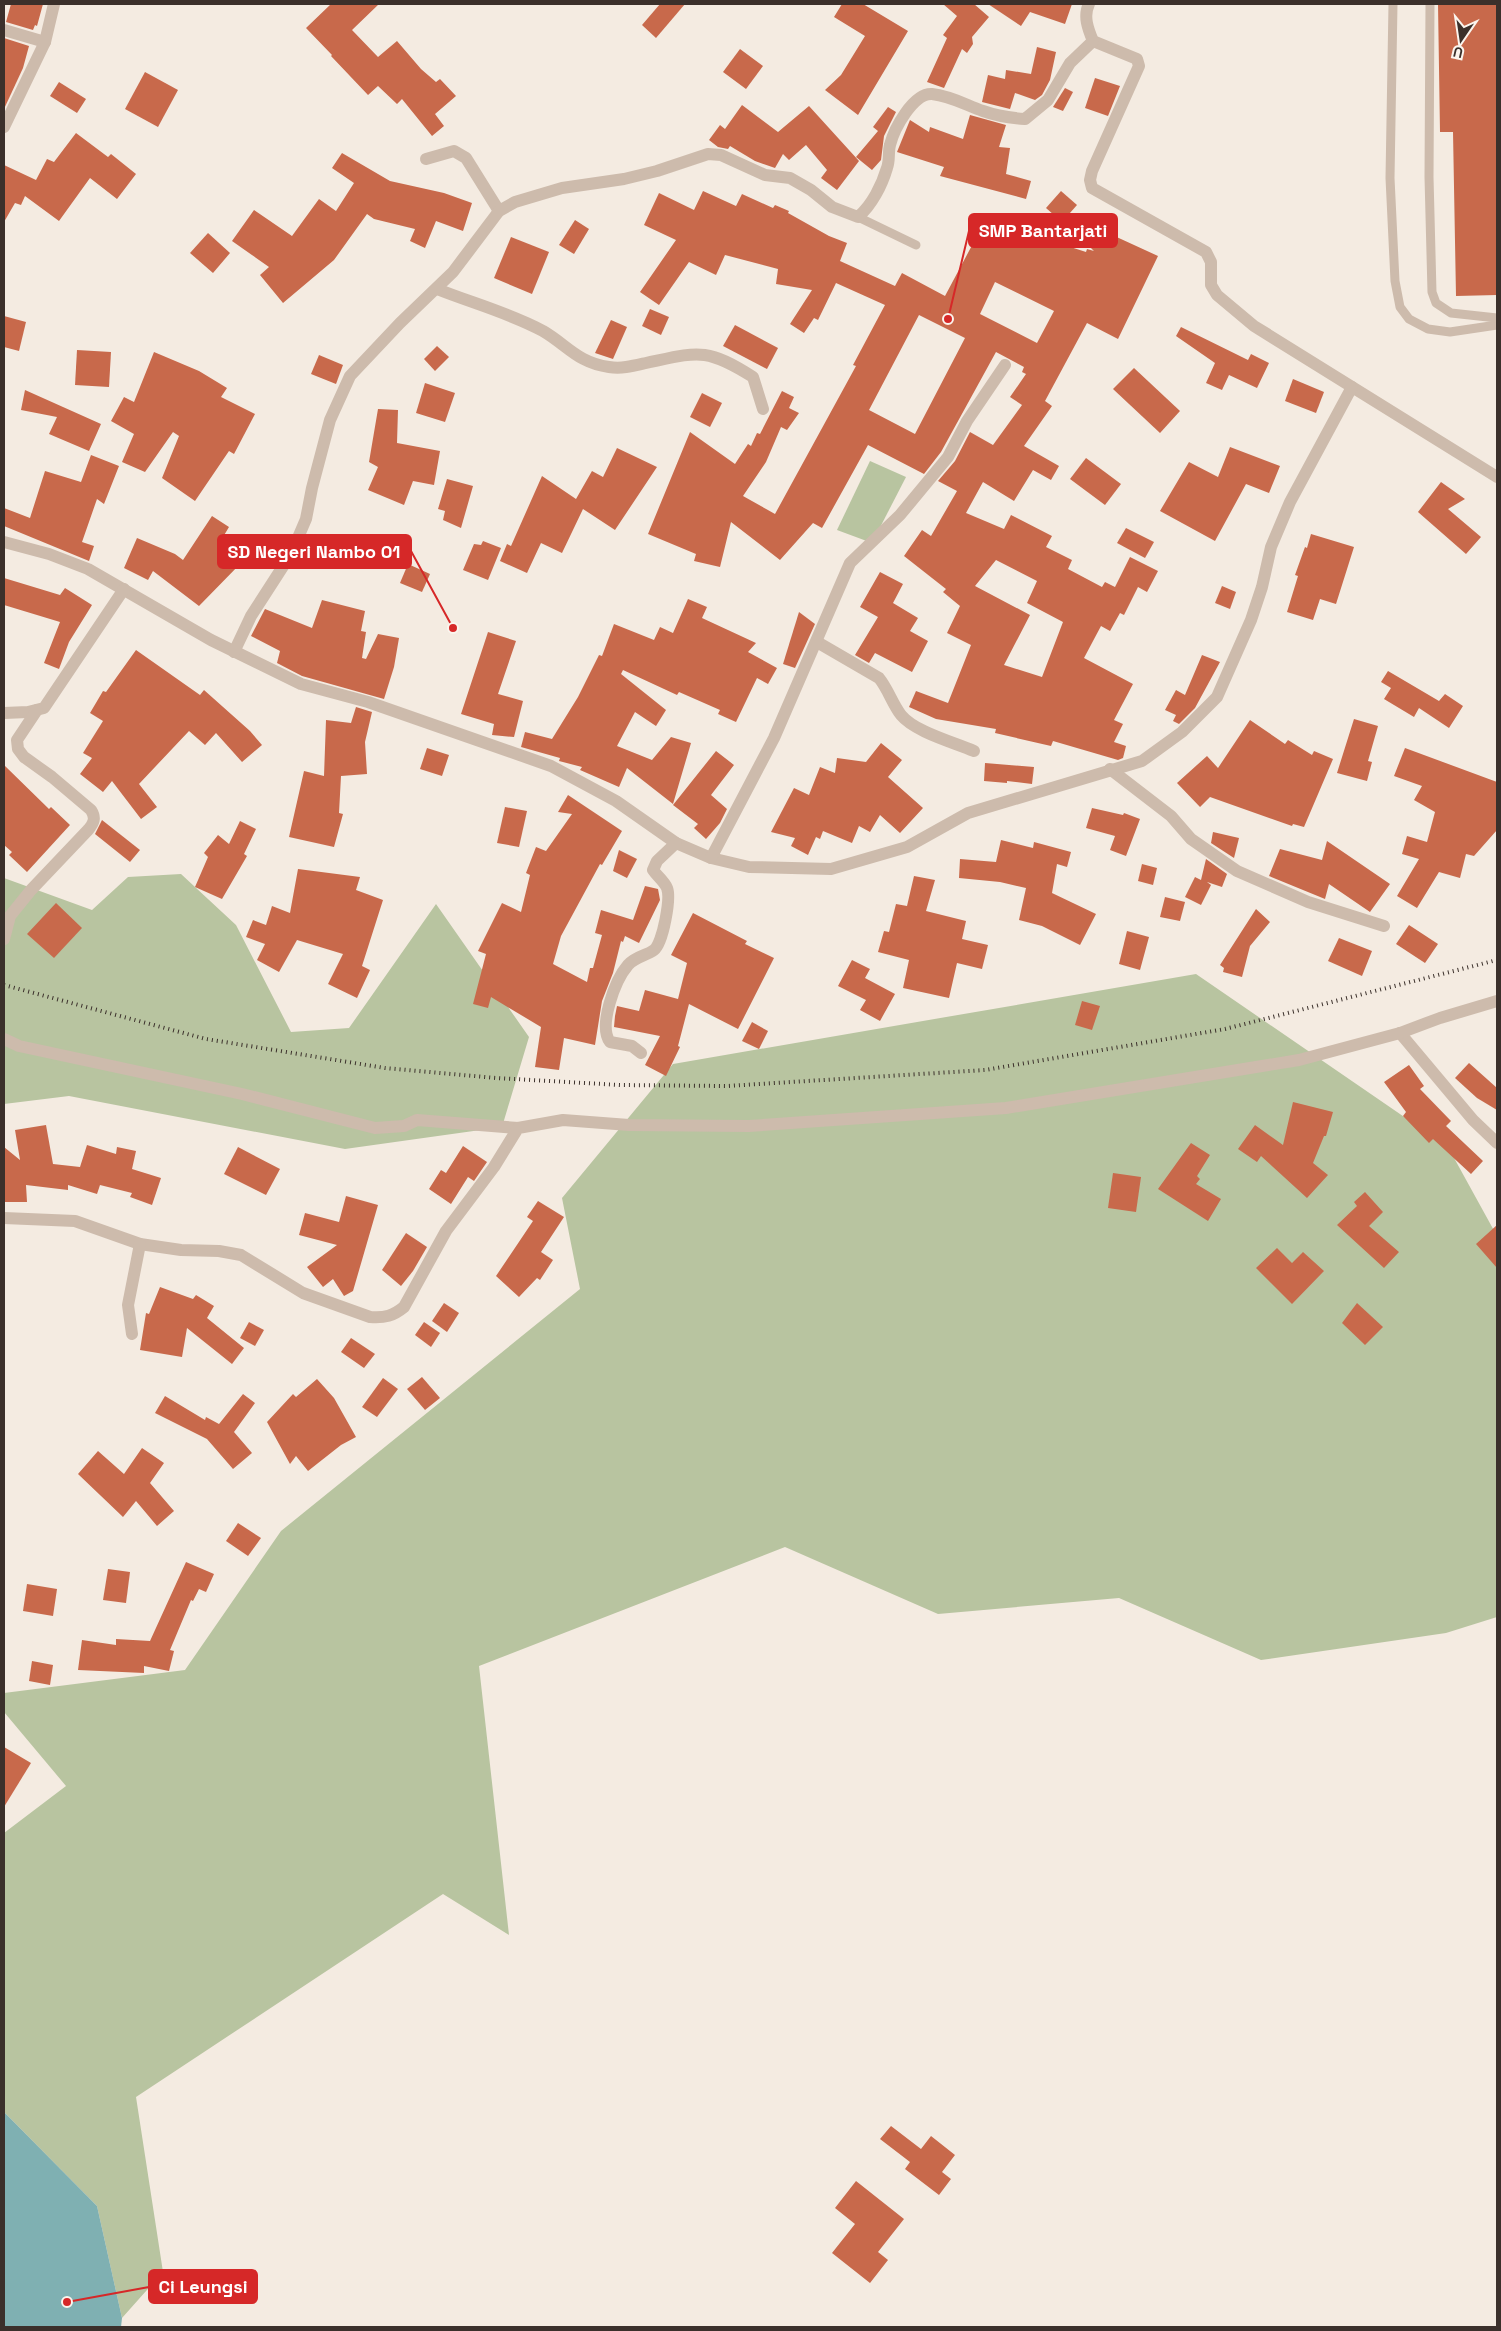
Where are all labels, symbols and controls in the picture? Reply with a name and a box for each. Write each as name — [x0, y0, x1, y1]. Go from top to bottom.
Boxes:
north arrow — [1436, 15, 1486, 65]
text: U — [1451, 43, 1465, 62]
callout: SMP Bantarjati — [969, 214, 1117, 247]
text: SMP Bantarjati — [979, 219, 1107, 242]
callout: SD Negeri Nambo 01 — [218, 535, 411, 568]
text: SD Negeri Nambo 01 — [228, 540, 400, 563]
callout: Ci Leungsi — [149, 2270, 257, 2303]
text: Ci Leungsi — [159, 2275, 247, 2298]

